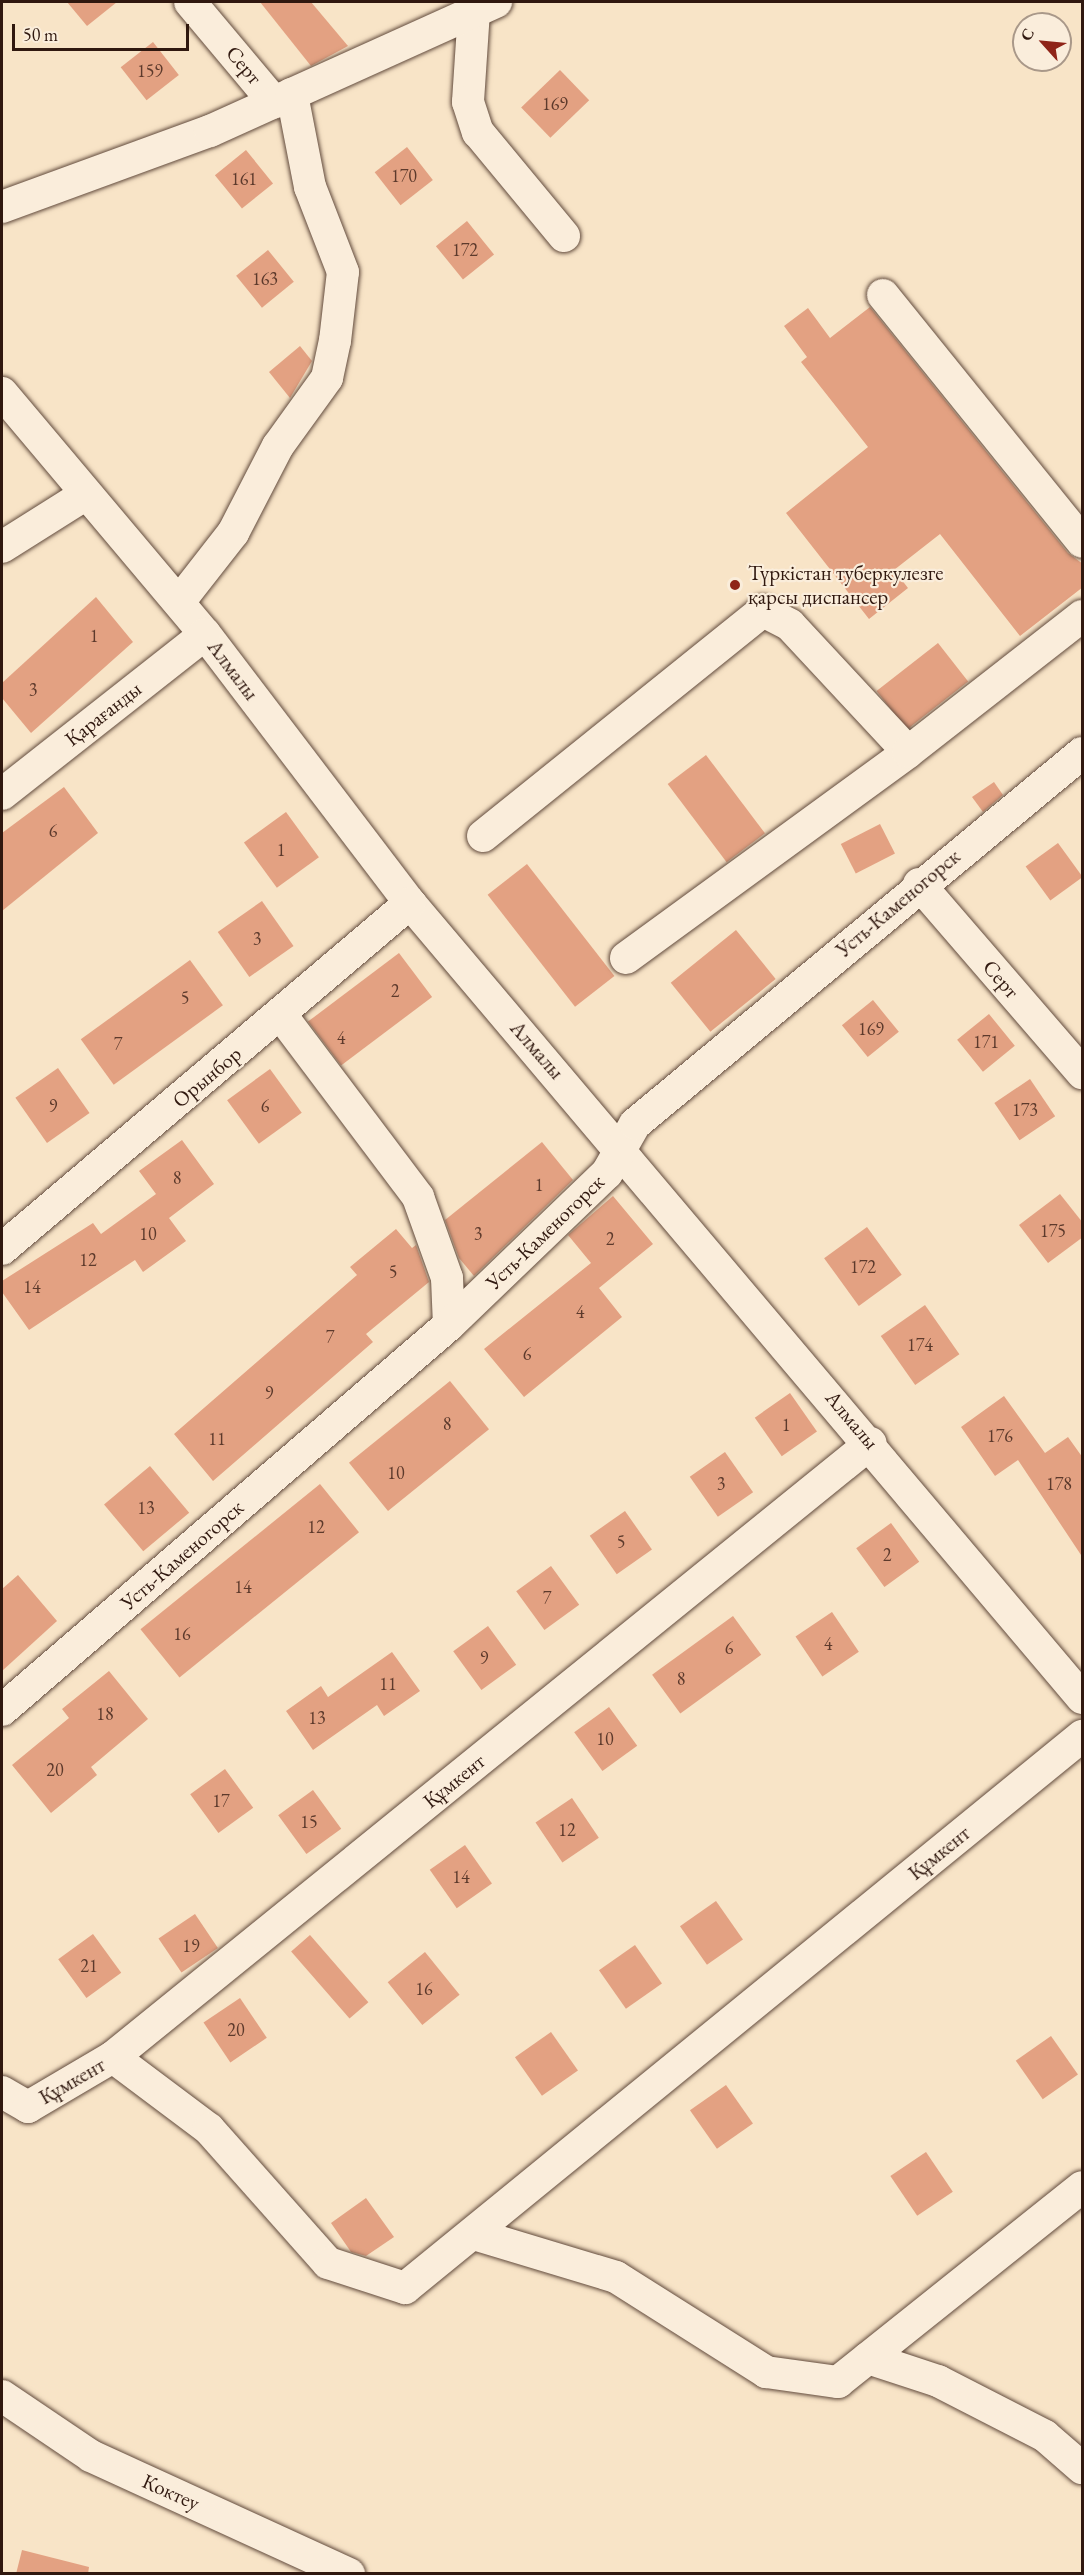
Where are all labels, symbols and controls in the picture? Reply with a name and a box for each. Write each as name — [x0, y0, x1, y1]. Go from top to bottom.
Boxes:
scale bar — [15, 12, 192, 50]
north arrow — [1012, 12, 1072, 72]
text: 50 m — [23, 23, 58, 46]
text: С — [1015, 25, 1039, 44]
street label: Серт — [221, 41, 267, 89]
house number: 159 — [137, 60, 163, 82]
house number: 169 — [542, 93, 568, 115]
house number: 170 — [391, 165, 417, 187]
house number: 161 — [231, 168, 257, 190]
house number: 172 — [452, 239, 478, 261]
house number: 163 — [252, 268, 278, 290]
place label: Түркістан туберкулезге қарсы диспансер — [748, 560, 943, 610]
marker: Түркістан туберкулезге қарсы диспансер — [726, 576, 744, 594]
house number: 1 — [90, 625, 98, 647]
street label: Алмалы — [202, 635, 264, 705]
street label: Қарағанды — [60, 676, 146, 752]
house number: 3 — [29, 679, 37, 701]
house number: 6 — [49, 820, 57, 842]
house number: 1 — [277, 839, 285, 861]
street label: Усть-Каменогорск — [831, 844, 965, 962]
house number: 3 — [253, 928, 261, 950]
street label: Серт — [978, 955, 1024, 1003]
house number: 2 — [391, 980, 399, 1002]
house number: 5 — [181, 987, 189, 1009]
street label: Алмалы — [505, 1016, 569, 1084]
house number: 169 — [858, 1018, 884, 1040]
house number: 4 — [337, 1027, 345, 1049]
house number: 171 — [973, 1031, 999, 1053]
house number: 7 — [114, 1033, 122, 1055]
street label: Орынбор — [168, 1041, 246, 1113]
house number: 9 — [49, 1095, 57, 1117]
house number: 6 — [261, 1095, 269, 1117]
house number: 173 — [1012, 1099, 1038, 1121]
house number: 8 — [173, 1167, 181, 1189]
street label: Усть-Каменогорск — [481, 1169, 609, 1295]
house number: 1 — [535, 1174, 543, 1196]
house number: 175 — [1040, 1220, 1066, 1242]
house number: 10 — [139, 1223, 157, 1245]
house number: 3 — [474, 1223, 482, 1245]
house number: 2 — [606, 1228, 614, 1250]
house number: 12 — [79, 1249, 97, 1271]
house number: 172 — [850, 1256, 876, 1278]
house number: 5 — [389, 1261, 397, 1283]
house number: 14 — [23, 1276, 41, 1298]
house number: 4 — [576, 1301, 584, 1323]
house number: 7 — [326, 1326, 334, 1348]
house number: 174 — [907, 1334, 933, 1356]
house number: 6 — [523, 1343, 531, 1365]
house number: 9 — [265, 1382, 273, 1404]
street label: Алмалы — [820, 1385, 884, 1455]
house number: 8 — [443, 1413, 451, 1435]
house number: 1 — [782, 1414, 790, 1436]
house number: 176 — [987, 1425, 1013, 1447]
house number: 11 — [208, 1428, 226, 1450]
house number: 10 — [387, 1462, 405, 1484]
house number: 3 — [717, 1473, 725, 1495]
house number: 178 — [1046, 1473, 1072, 1495]
street label: Усть-Каменогорск — [115, 1495, 249, 1615]
house number: 13 — [137, 1497, 155, 1519]
house number: 12 — [307, 1516, 325, 1538]
house number: 5 — [617, 1531, 625, 1553]
house number: 2 — [883, 1544, 891, 1566]
house number: 14 — [234, 1576, 252, 1598]
house number: 7 — [543, 1587, 551, 1609]
house number: 16 — [173, 1623, 191, 1645]
house number: 4 — [824, 1633, 832, 1655]
house number: 6 — [725, 1637, 733, 1659]
house number: 9 — [480, 1647, 488, 1669]
house number: 8 — [677, 1668, 685, 1690]
house number: 11 — [379, 1673, 397, 1695]
house number: 18 — [96, 1703, 114, 1725]
house number: 13 — [308, 1707, 326, 1729]
house number: 10 — [596, 1728, 614, 1750]
street label: Құмкент — [418, 1748, 490, 1814]
house number: 20 — [46, 1759, 64, 1781]
house number: 17 — [212, 1790, 230, 1812]
house number: 15 — [300, 1811, 318, 1833]
house number: 12 — [558, 1819, 576, 1841]
street label: Құмкент — [903, 1820, 975, 1886]
house number: 14 — [452, 1866, 470, 1888]
house number: 19 — [182, 1935, 200, 1957]
house number: 21 — [80, 1955, 98, 1977]
house number: 16 — [415, 1978, 433, 2000]
house number: 20 — [227, 2019, 245, 2041]
street label: Құмкент — [34, 2052, 110, 2110]
street label: Коктеу — [139, 2468, 203, 2516]

